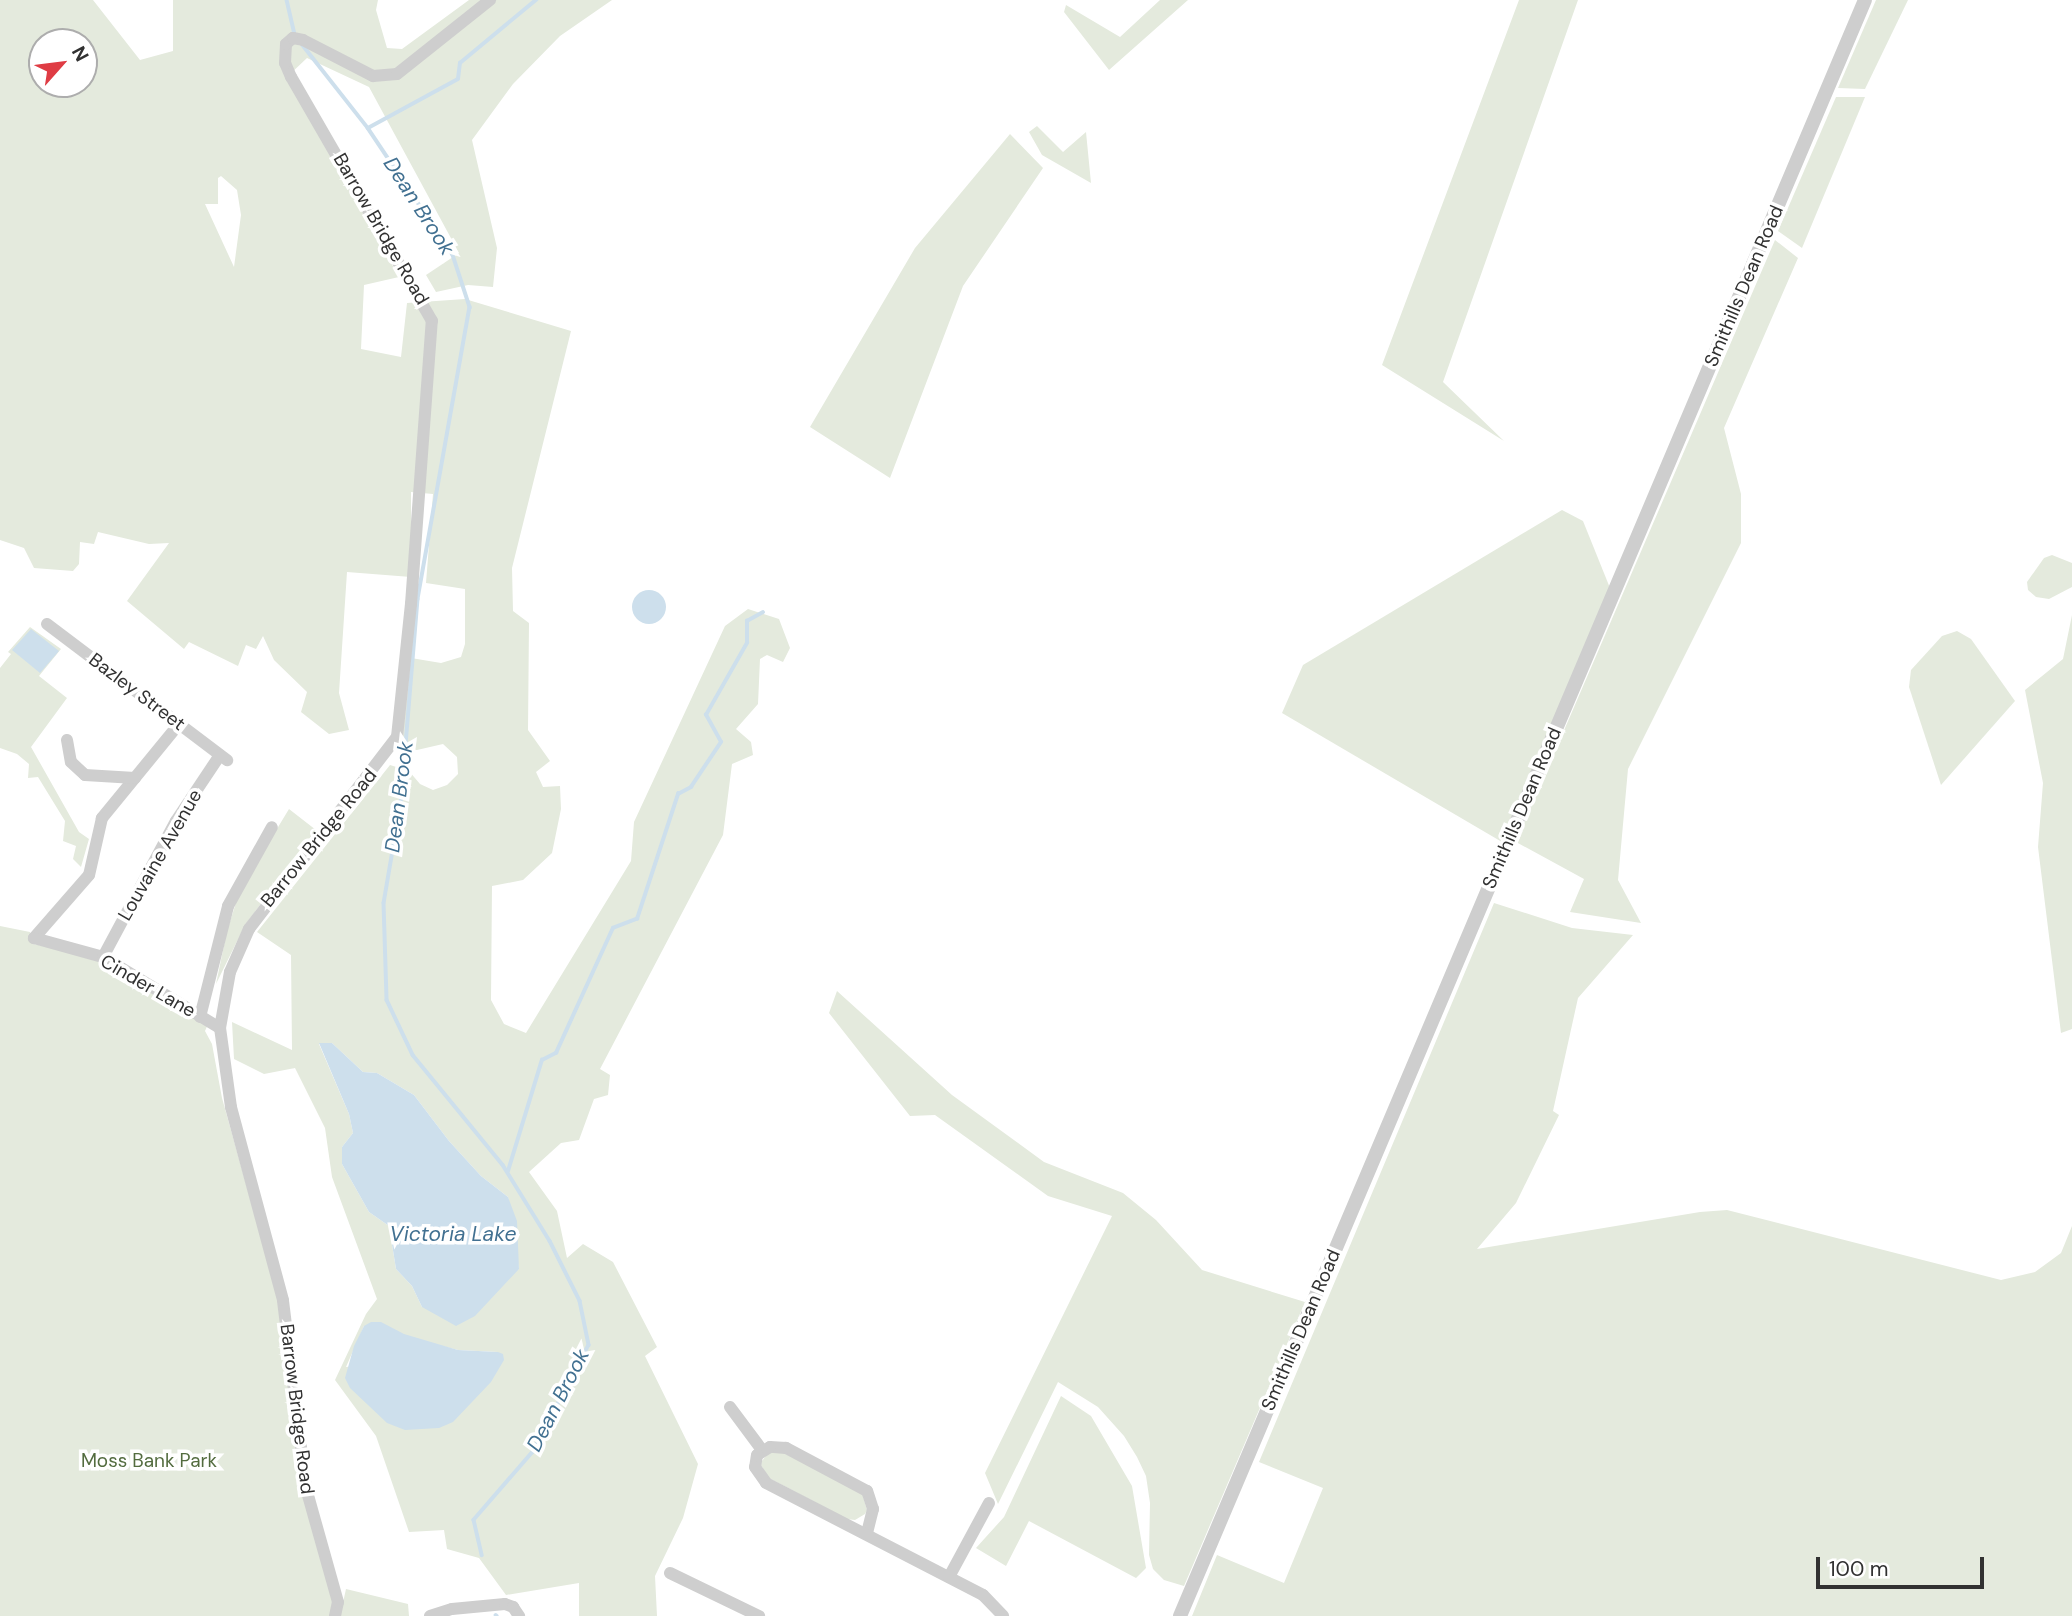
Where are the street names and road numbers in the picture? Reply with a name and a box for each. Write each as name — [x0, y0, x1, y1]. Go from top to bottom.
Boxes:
street label: Barrow Bridge Road — [328, 149, 434, 309]
street label: Smithills Dean Road — [1700, 202, 1788, 370]
street label: Bazley Street — [84, 648, 190, 736]
street label: Smithills Dean Road — [1478, 724, 1566, 892]
street label: Barrow Bridge Road — [256, 764, 382, 912]
street label: Louvaine Avenue — [113, 785, 207, 925]
street label: Cinder Lane — [96, 950, 200, 1022]
street label: Smithills Dean Road — [1257, 1246, 1345, 1414]
street label: Barrow Bridge Road — [275, 1323, 319, 1495]

